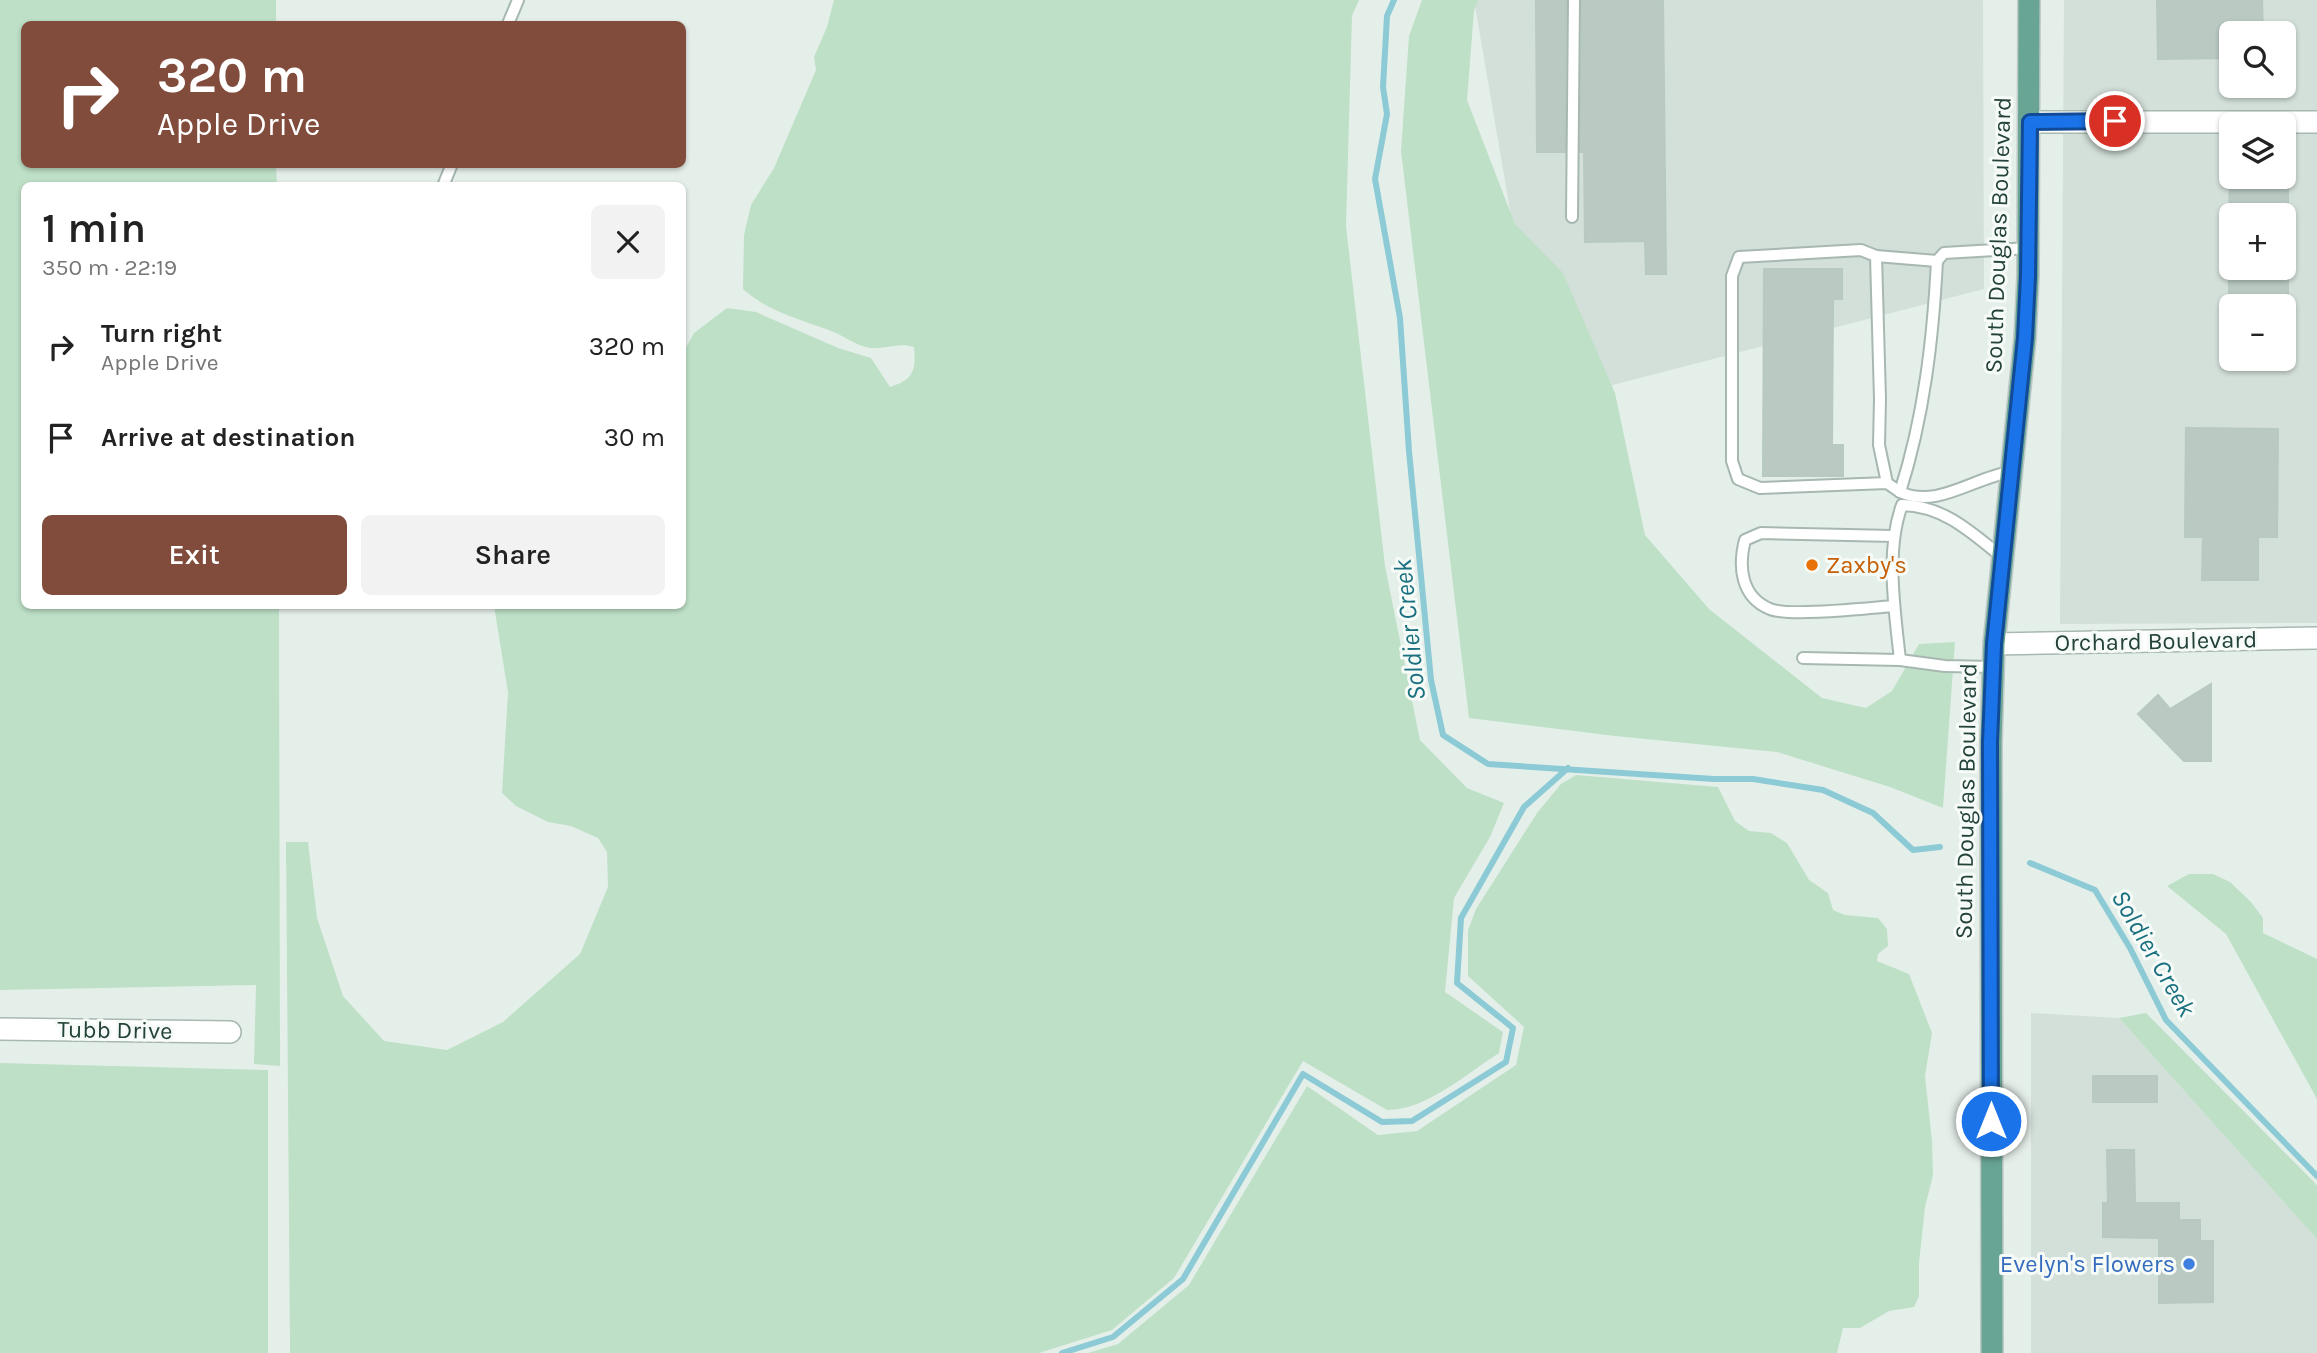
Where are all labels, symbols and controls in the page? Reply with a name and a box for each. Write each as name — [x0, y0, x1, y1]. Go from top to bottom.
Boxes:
map controls — [2219, 21, 2296, 371]
button: search — [2219, 21, 2296, 98]
text: 320 m — [157, 47, 307, 104]
icon: right — [42, 49, 133, 140]
pin — [2085, 91, 2145, 151]
street label: South Douglas Boulevard — [1979, 96, 2017, 374]
icon: arrive — [2096, 102, 2134, 140]
text: Apple Drive — [157, 106, 321, 143]
button: layers — [2219, 112, 2296, 189]
text: 1 min — [42, 203, 146, 253]
button: + — [2219, 203, 2296, 280]
button: close — [591, 205, 665, 279]
text: 350 m · 22:19 — [42, 254, 177, 281]
button: − — [2219, 294, 2296, 371]
text: Turn right — [101, 318, 222, 349]
icon: right — [42, 328, 80, 366]
text: 320 m — [589, 331, 665, 362]
text: Apple Drive — [101, 349, 219, 376]
icon: arrive — [42, 419, 80, 457]
text: Arrive at destination — [101, 422, 355, 453]
text: 30 m — [604, 422, 665, 453]
button: Exit — [42, 515, 347, 595]
button: Share — [361, 515, 665, 595]
place label: Zaxby's — [1826, 551, 1907, 579]
water label: Soldier Creek — [1387, 557, 1432, 702]
marker: Zaxby's — [1804, 557, 1820, 573]
street label: Orchard Boulevard — [2054, 625, 2258, 657]
street label: South Douglas Boulevard — [1950, 663, 1982, 939]
water label: Soldier Creek — [2105, 884, 2203, 1023]
street label: Tubb Drive — [57, 1015, 173, 1045]
position arrow — [1954, 1084, 2028, 1158]
place label: Evelyn's Flowers — [2000, 1250, 2175, 1278]
marker: Evelyn's Flowers — [2181, 1256, 2197, 1272]

